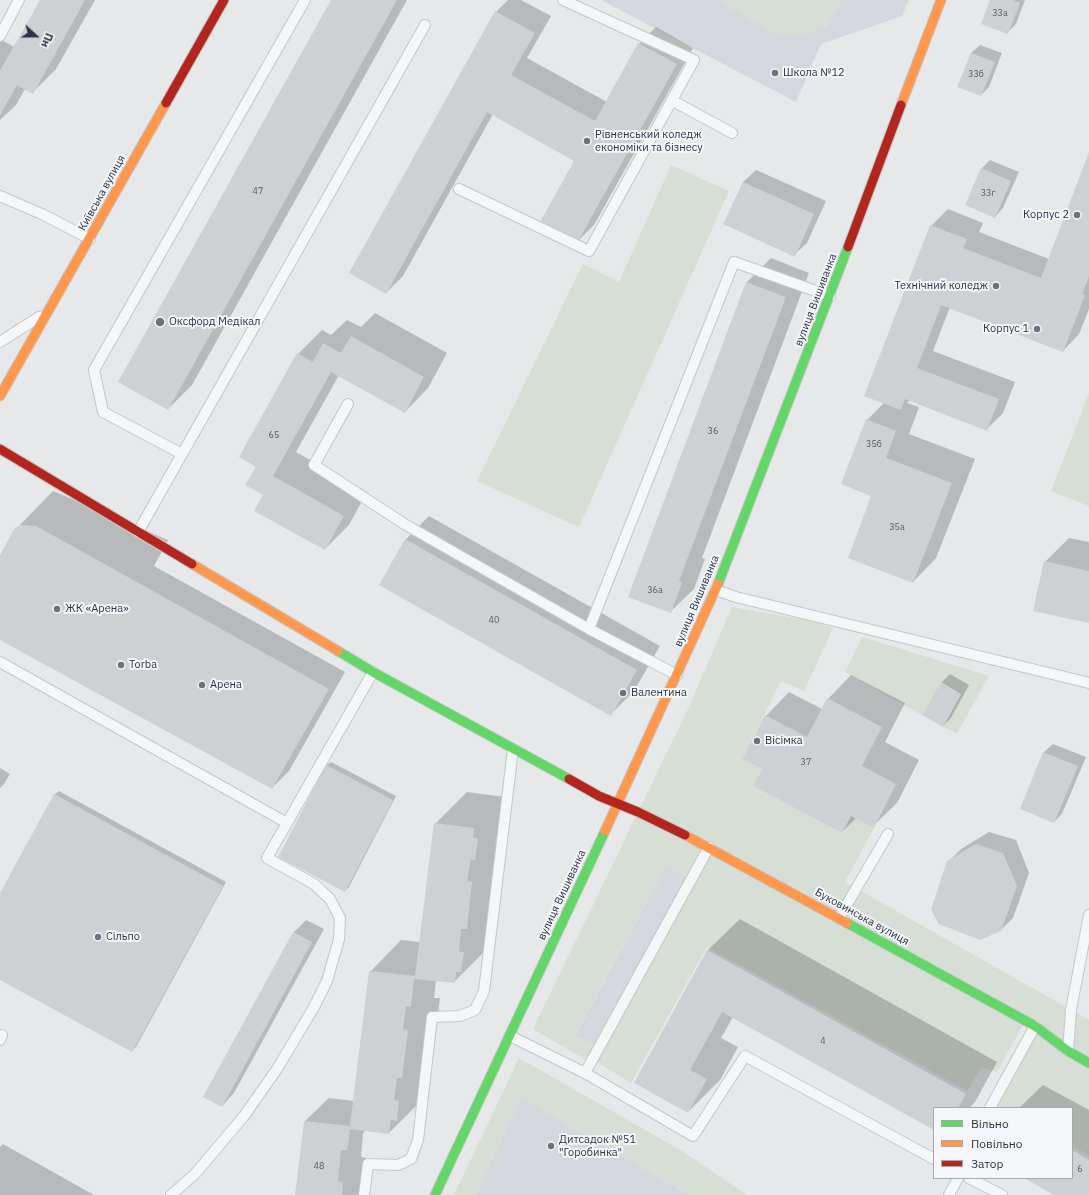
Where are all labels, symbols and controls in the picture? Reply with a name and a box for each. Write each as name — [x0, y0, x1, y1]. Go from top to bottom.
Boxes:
house number: 33а — [992, 8, 1008, 18]
north arrow — [16, 16, 56, 56]
text: Пн — [38, 31, 56, 50]
place label: Школа №12 — [783, 66, 845, 80]
marker: Школа №12 — [770, 68, 780, 78]
house number: 33б — [968, 69, 984, 79]
place label: Рівненський коледж економіки та бізнесу — [595, 128, 703, 154]
marker: Рівненський коледж економіки та бізнесу — [582, 136, 592, 146]
street label: Київська вулиця — [76, 153, 128, 233]
house number: 47 — [253, 186, 263, 196]
house number: 33г — [981, 188, 995, 198]
place label: Корпус 2 — [1023, 208, 1069, 222]
marker: Корпус 2 — [1072, 210, 1082, 220]
street label: вулиця Вишиванка — [792, 252, 840, 348]
place label: Технічний коледж — [895, 279, 988, 293]
marker: Технічний коледж — [991, 281, 1001, 291]
place label: Оксфорд Медікал — [169, 315, 261, 329]
marker: Оксфорд Медікал — [154, 316, 166, 328]
place label: Корпус 1 — [983, 322, 1029, 336]
marker: Корпус 1 — [1032, 324, 1042, 334]
house number: 36 — [708, 426, 718, 436]
house number: 65 — [269, 430, 279, 440]
house number: 35б — [866, 439, 882, 449]
house number: 35а — [889, 522, 905, 532]
street label: вулиця Вишиванка — [672, 553, 722, 649]
house number: 36а — [647, 585, 663, 595]
place label: ЖК «Арена» — [65, 602, 129, 616]
marker: ЖК «Арена» — [52, 604, 62, 614]
house number: 40 — [489, 615, 499, 625]
place label: Torba — [129, 658, 157, 672]
marker: Torba — [116, 660, 126, 670]
place label: Арена — [210, 678, 242, 692]
marker: Арена — [197, 680, 207, 690]
place label: Валентина — [631, 686, 687, 700]
marker: Валентина — [618, 688, 628, 698]
place label: Вiсiмка — [765, 734, 803, 748]
marker: Вiсiмка — [752, 736, 762, 746]
house number: 37 — [801, 757, 811, 767]
street label: вулиця Вишиванка — [535, 848, 589, 942]
street label: Буковинська вулиця — [813, 886, 911, 948]
place label: Сільпо — [106, 930, 140, 944]
marker: Сільпо — [93, 932, 103, 942]
house number: 4 — [820, 1036, 826, 1046]
legend — [933, 1107, 1073, 1179]
text: Вільно — [971, 1116, 1009, 1131]
place label: Дитсадок №51 "Горобинка" — [559, 1133, 636, 1159]
text: Повільно — [971, 1136, 1023, 1151]
marker: Дитсадок №51 "Горобинка" — [546, 1141, 556, 1151]
text: Затор — [971, 1156, 1003, 1171]
house number: 48 — [314, 1161, 324, 1171]
house number: 6 — [1077, 1164, 1083, 1174]

